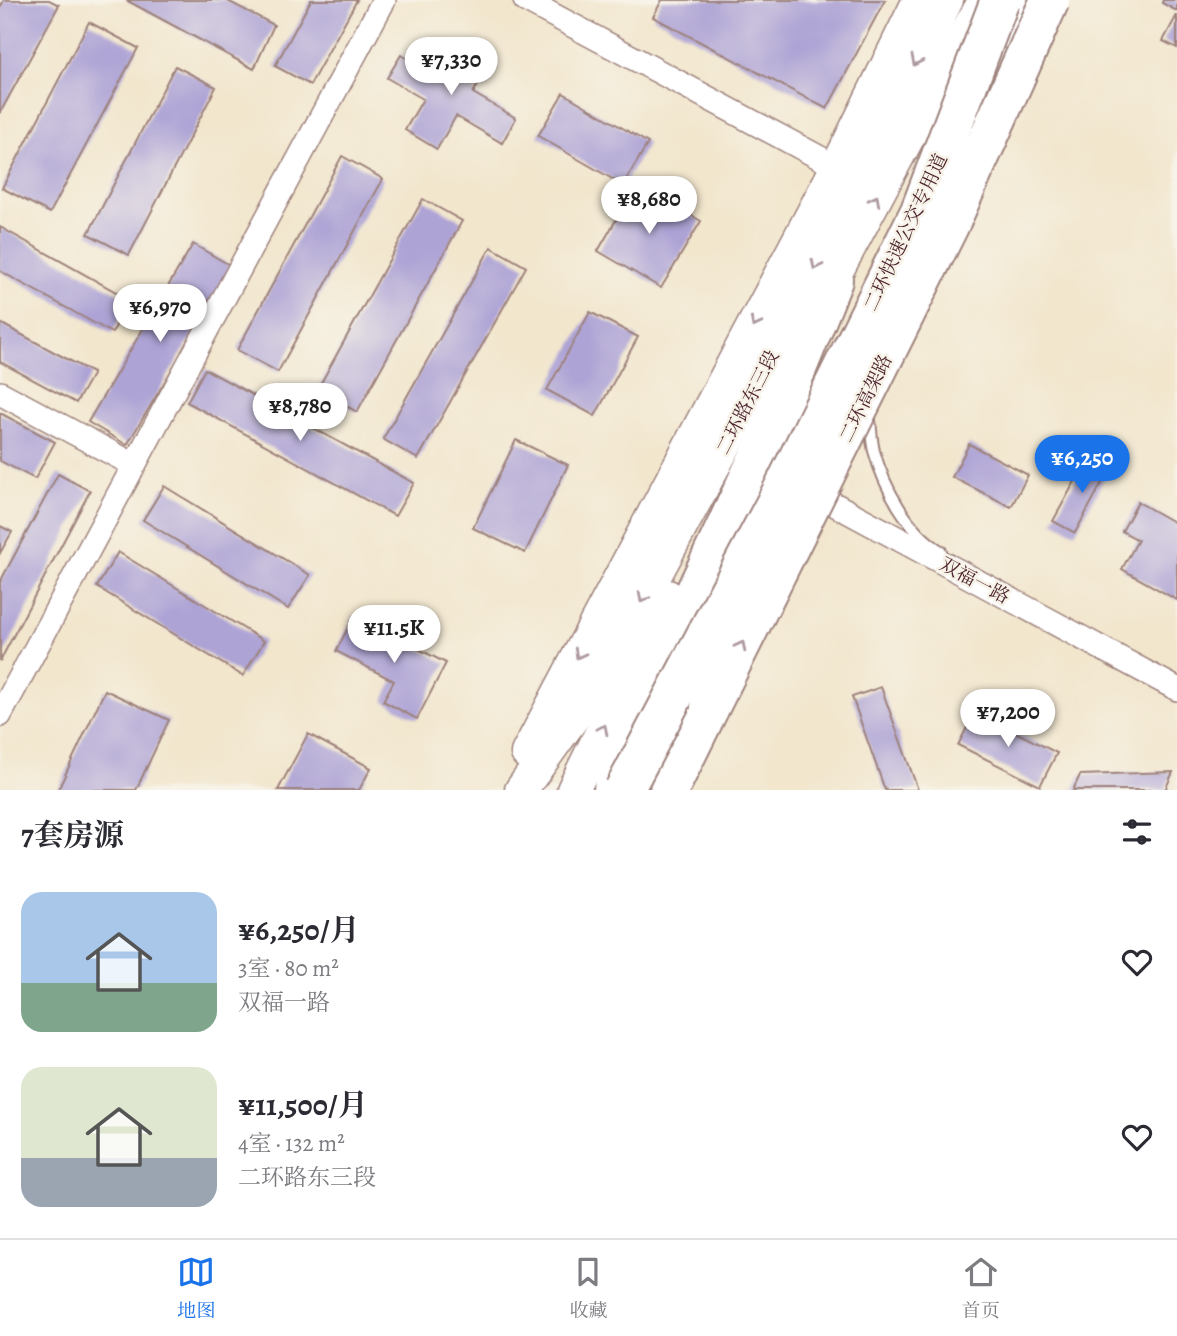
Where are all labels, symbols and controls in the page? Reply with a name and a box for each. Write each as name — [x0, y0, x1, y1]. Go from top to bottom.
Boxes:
pin: ¥7,330 — [394, 38, 508, 97]
text: ¥7,330 — [421, 44, 481, 75]
one-way arrow — [911, 54, 925, 66]
street label: 二环快速公交专用道 — [858, 149, 954, 315]
pin: ¥8,680 — [592, 176, 706, 236]
text: ¥8,680 — [617, 183, 681, 214]
one-way arrow — [867, 195, 880, 207]
one-way arrow — [810, 258, 824, 270]
pin: ¥6,970 — [103, 284, 217, 344]
text: ¥6,970 — [129, 291, 191, 322]
one-way arrow — [749, 316, 763, 328]
street label: 二环路东三段 — [710, 346, 785, 459]
street label: 二环高架路 — [833, 350, 898, 447]
pin: ¥8,780 — [243, 384, 357, 443]
text: ¥8,780 — [269, 390, 331, 421]
pin: ¥6,250 — [1025, 435, 1139, 495]
text: ¥6,250 — [1051, 442, 1113, 473]
street label: 双福一路 — [935, 552, 1014, 610]
one-way arrow — [638, 590, 652, 603]
pin: ¥11.5K — [337, 606, 451, 665]
text: ¥11.5K — [364, 612, 424, 643]
one-way arrow — [733, 641, 747, 653]
one-way arrow — [574, 646, 587, 659]
pin: ¥7,200 — [951, 690, 1065, 749]
text: ¥7,200 — [976, 696, 1040, 727]
one-way arrow — [594, 724, 608, 736]
icon: filters — [1118, 813, 1156, 851]
text: 7套房源 — [21, 815, 124, 855]
text: ¥6,250/月 — [238, 910, 360, 950]
icon: home — [77, 920, 161, 1004]
icon: heart — [1118, 943, 1156, 981]
text: 3室 · 80 m² — [238, 953, 339, 984]
text: 双福一路 — [238, 987, 330, 1018]
text: ¥11,500/月 — [238, 1085, 368, 1125]
icon: home — [77, 1095, 161, 1179]
icon: heart — [1118, 1118, 1156, 1156]
text: 4室 · 132 m² — [238, 1128, 345, 1159]
text: 二环路东三段 — [238, 1162, 376, 1193]
tab: 地图 — [177, 1253, 215, 1324]
tab: 收藏 — [569, 1253, 608, 1324]
tab: 首页 — [962, 1253, 1000, 1324]

